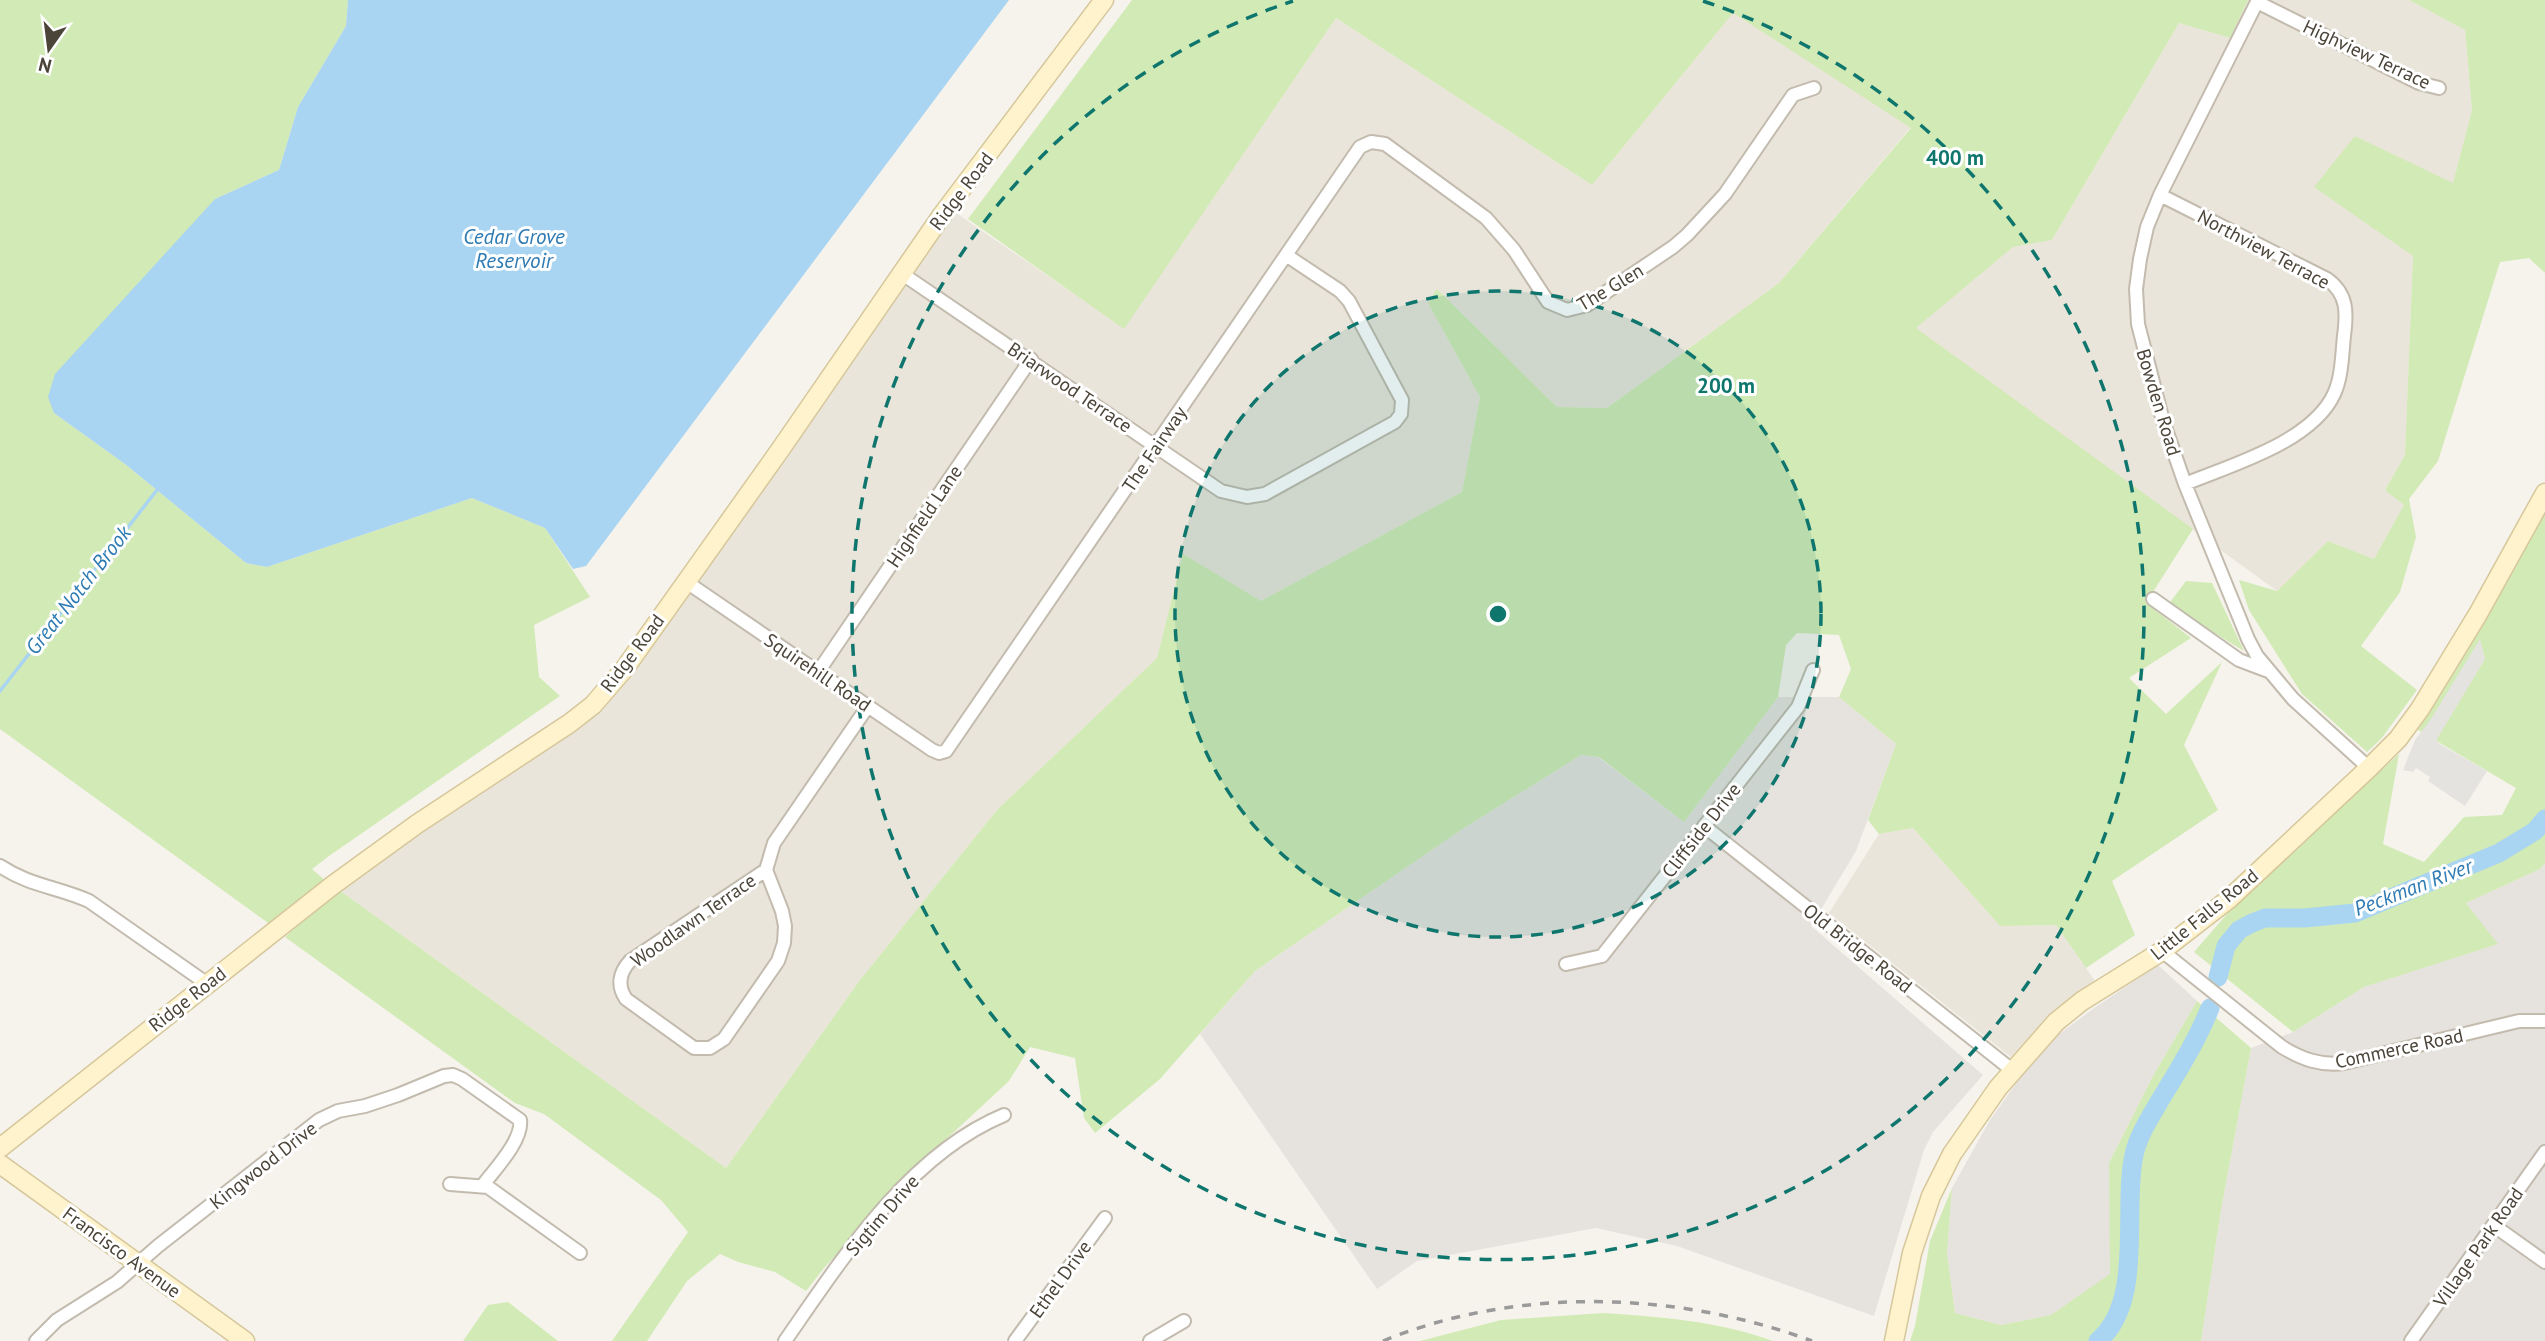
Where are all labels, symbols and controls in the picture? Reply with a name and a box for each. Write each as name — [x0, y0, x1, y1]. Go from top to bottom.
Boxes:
north arrow — [14, 14, 84, 84]
street label: Highview Terrace — [2299, 14, 2435, 94]
text: N — [36, 52, 54, 79]
text: 400 m — [1926, 144, 1984, 171]
street label: Ridge Road — [924, 147, 998, 235]
street label: Northview Terrace — [2194, 204, 2334, 294]
water label: Cedar Grove Reservoir — [463, 223, 565, 274]
street label: The Glen — [1573, 258, 1647, 316]
street label: Briarwood Terrace — [1003, 336, 1137, 438]
street label: Bowden Road — [2131, 346, 2187, 458]
text: 200 m — [1697, 372, 1755, 399]
street label: The Fairway — [1116, 401, 1192, 497]
street label: Highfield Lane — [881, 460, 967, 572]
water label: Great Notch Brook — [19, 519, 138, 660]
centre of rings — [1486, 602, 1510, 626]
street label: Ridge Road — [595, 609, 669, 697]
street label: Squirehill Road — [760, 627, 876, 717]
street label: Cliffside Drive — [1656, 778, 1746, 882]
water label: Peckman River — [2350, 851, 2478, 922]
street label: Little Falls Road — [2145, 863, 2263, 965]
street label: Woodlawn Terrace — [626, 868, 760, 972]
street label: Old Bridge Road — [1799, 898, 1917, 998]
street label: Ridge Road — [143, 961, 231, 1037]
street label: Commerce Road — [2333, 1023, 2465, 1073]
street label: Kingwood Drive — [205, 1116, 321, 1214]
street label: Sigtim Drive — [840, 1169, 924, 1261]
street label: Village Park Road — [2427, 1182, 2528, 1312]
street label: Francisco Avenue — [58, 1201, 186, 1303]
street label: Ethel Drive — [1024, 1236, 1096, 1322]

